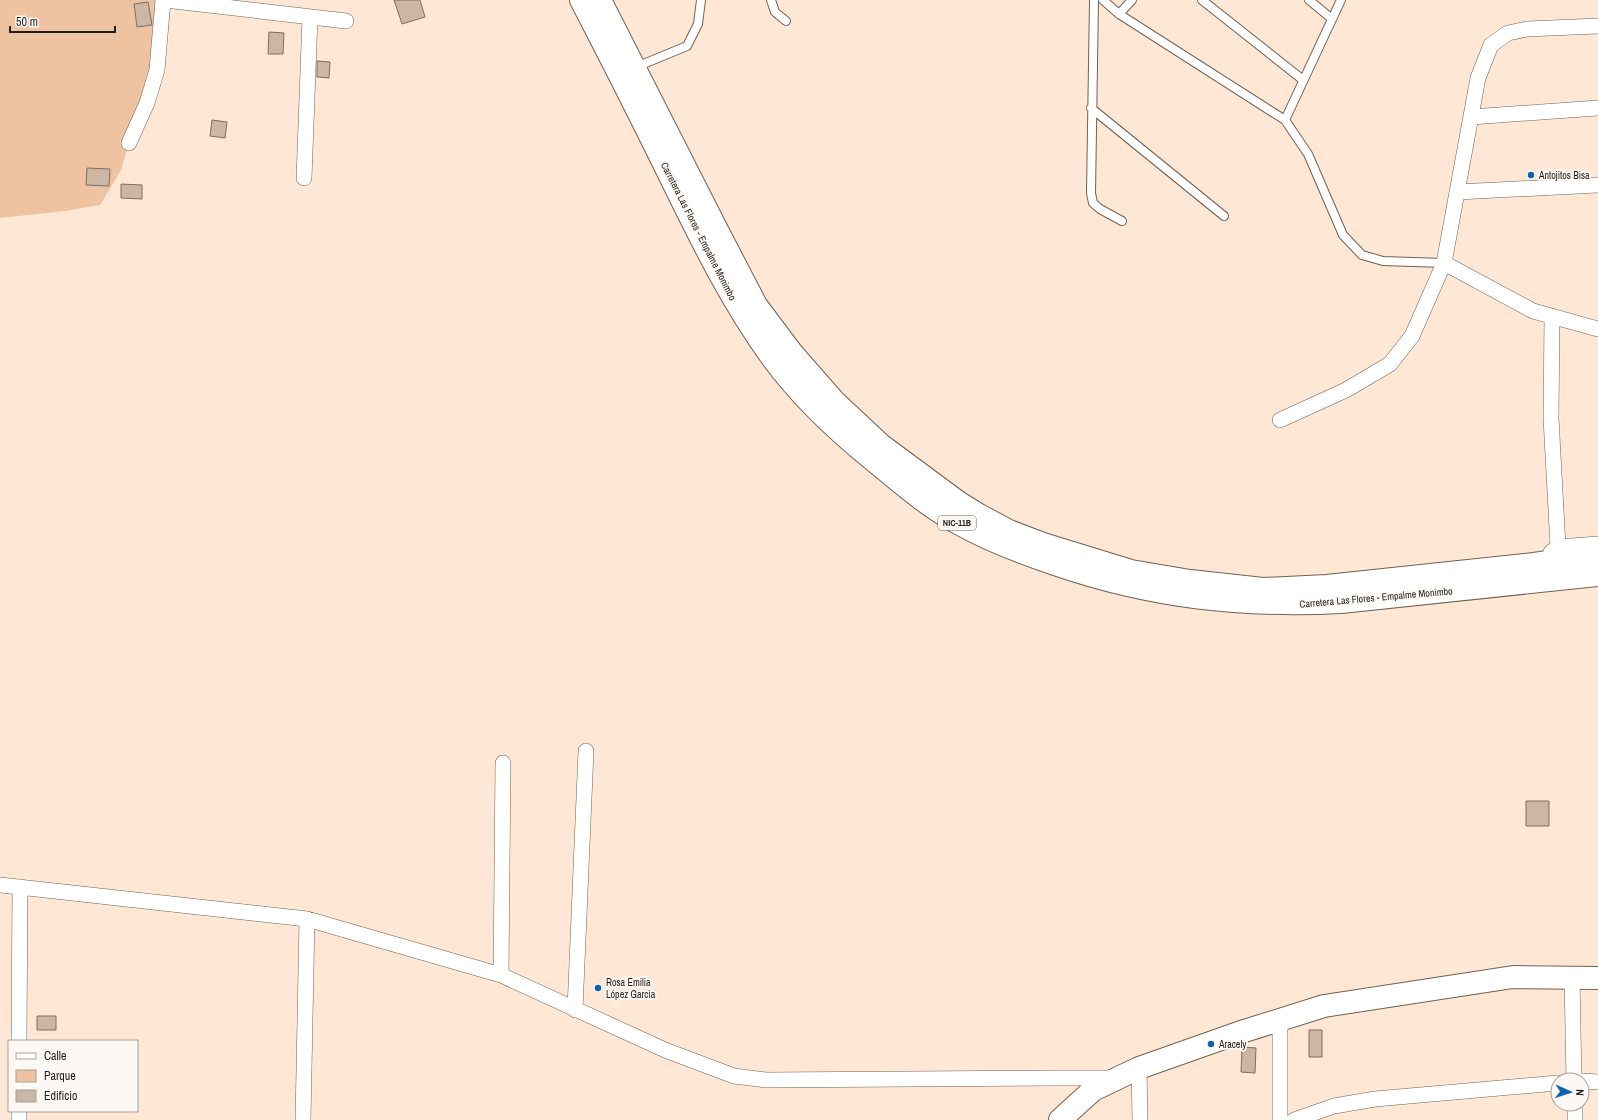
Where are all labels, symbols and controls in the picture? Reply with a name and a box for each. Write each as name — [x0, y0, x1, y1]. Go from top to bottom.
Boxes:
scale bar — [10, 8, 115, 34]
text: 50 m — [16, 14, 38, 30]
street label: Carretera Las Flores - Empalme Monimbo — [658, 160, 739, 303]
place label: Antojitos Bisa — [1538, 169, 1590, 182]
marker: Antojitos Bisa — [1526, 170, 1536, 180]
road number: NIC-11B — [938, 516, 976, 530]
street label: Carretera Las Flores - Empalme Monimbo — [1299, 584, 1454, 611]
place label: Rosa Emilia López Garcia — [606, 976, 656, 1001]
marker: Rosa Emilia López Garcia — [593, 983, 603, 993]
place label: Aracely — [1218, 1038, 1247, 1051]
marker: Aracely — [1206, 1039, 1216, 1049]
legend — [8, 1040, 138, 1112]
text: Calle — [44, 1048, 66, 1064]
text: Parque — [44, 1068, 76, 1084]
north arrow — [1550, 1072, 1590, 1112]
text: Edificio — [44, 1088, 77, 1104]
text: N — [1573, 1089, 1587, 1096]

